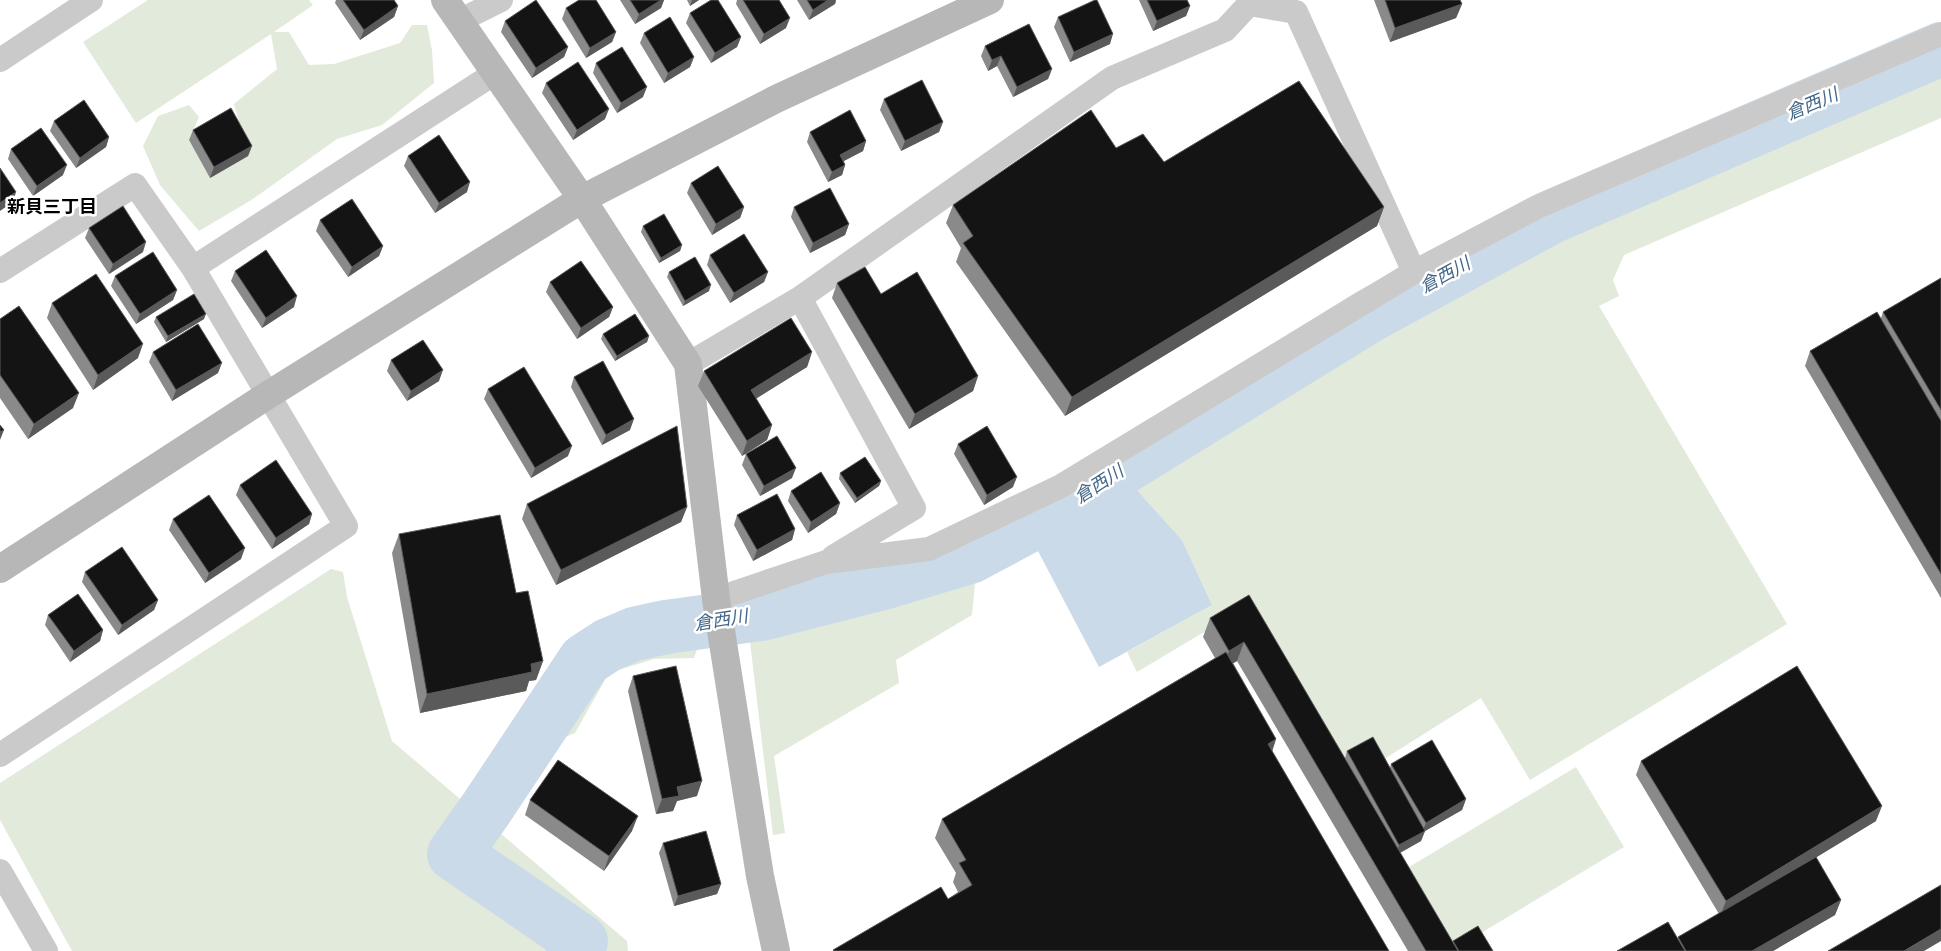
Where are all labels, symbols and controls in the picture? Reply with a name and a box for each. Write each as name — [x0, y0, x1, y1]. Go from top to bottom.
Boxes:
water label: 倉西川 — [1783, 83, 1843, 125]
district label: 新貝三丁目 — [7, 196, 97, 218]
water label: 倉西川 — [1416, 251, 1476, 298]
water label: 倉西川 — [1070, 459, 1129, 508]
water label: 倉西川 — [693, 605, 751, 635]

